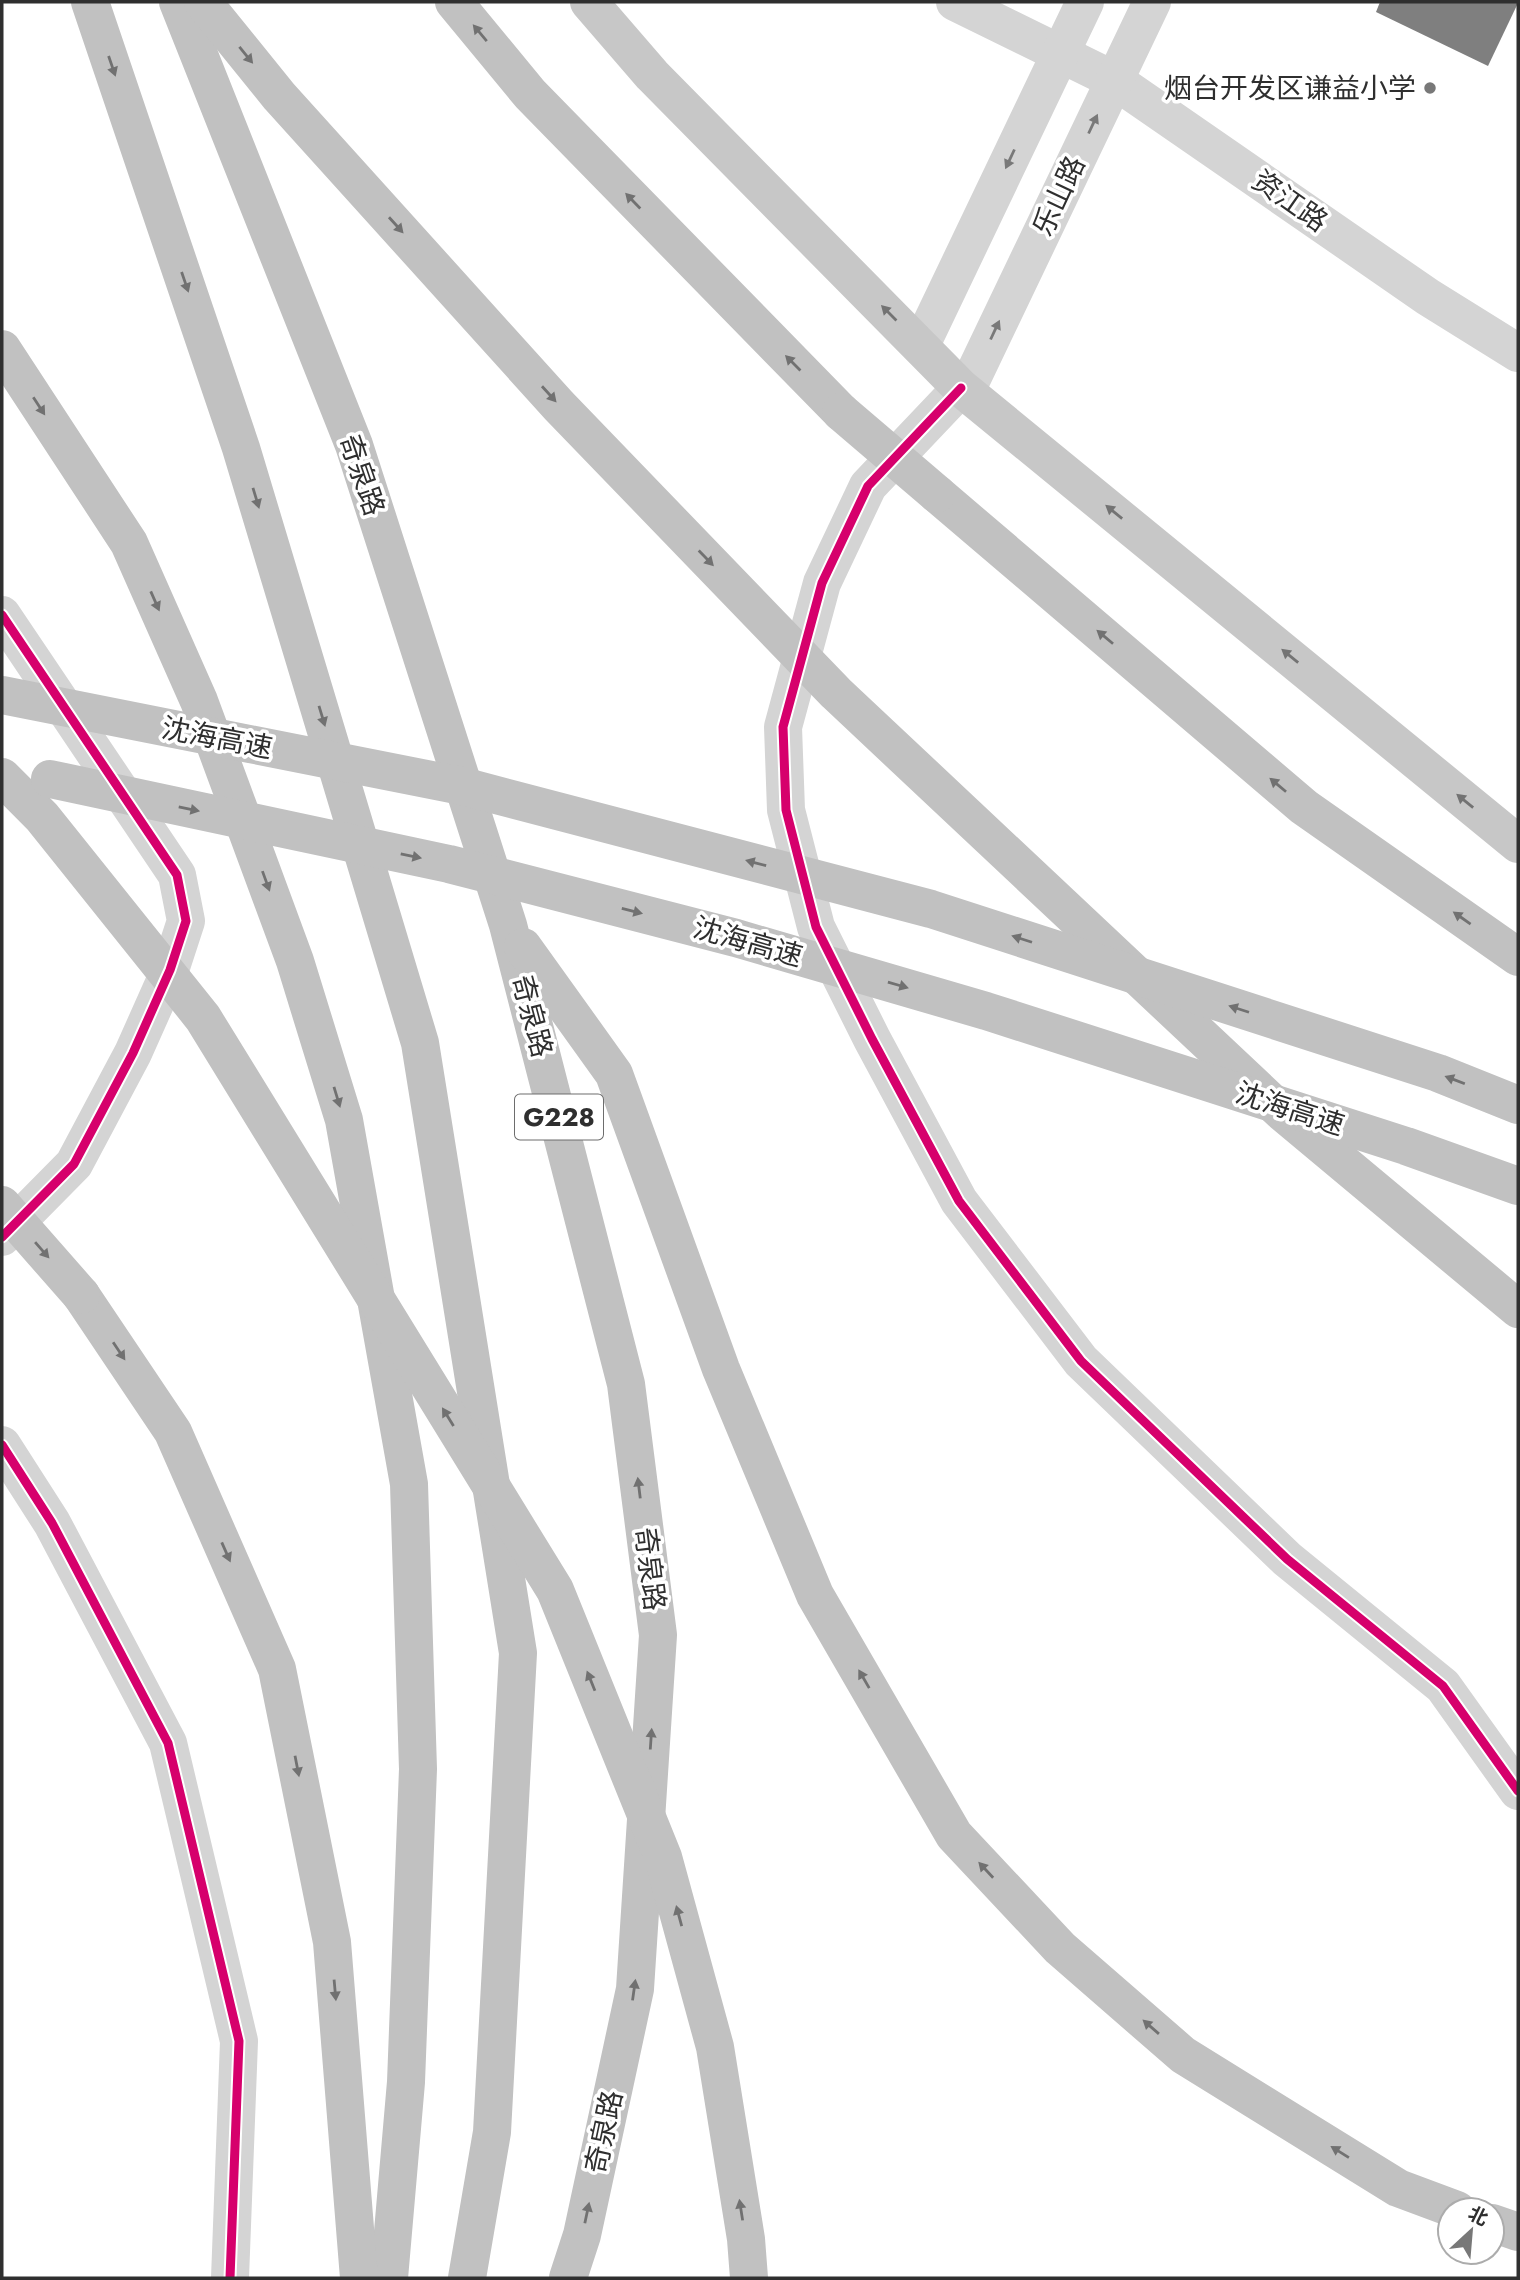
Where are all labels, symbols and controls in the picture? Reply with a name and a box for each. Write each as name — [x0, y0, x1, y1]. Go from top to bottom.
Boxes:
one-way arrow — [473, 25, 488, 42]
one-way arrow — [238, 45, 253, 63]
one-way arrow — [107, 56, 118, 77]
place label: 烟台开发区谦益小学 — [1164, 68, 1416, 109]
marker: 烟台开发区谦益小学 — [1422, 80, 1438, 96]
one-way arrow — [1087, 114, 1099, 134]
one-way arrow — [1004, 149, 1015, 169]
street label: 乐山路 — [1023, 149, 1095, 243]
street label: 资江路 — [1244, 160, 1336, 242]
one-way arrow — [626, 193, 642, 210]
one-way arrow — [388, 216, 404, 234]
one-way arrow — [180, 271, 191, 292]
one-way arrow — [880, 304, 897, 321]
one-way arrow — [990, 320, 1001, 340]
one-way arrow — [784, 355, 801, 372]
one-way arrow — [540, 385, 556, 402]
one-way arrow — [32, 397, 46, 415]
street label: 奇泉路 — [329, 429, 395, 521]
one-way arrow — [252, 488, 262, 509]
one-way arrow — [1105, 505, 1122, 520]
one-way arrow — [698, 549, 714, 566]
one-way arrow — [150, 591, 161, 612]
one-way arrow — [1097, 630, 1114, 645]
one-way arrow — [1281, 649, 1299, 664]
one-way arrow — [317, 706, 327, 727]
street label: 沈海高速 — [158, 707, 276, 769]
one-way arrow — [1270, 778, 1287, 793]
one-way arrow — [1457, 793, 1475, 808]
one-way arrow — [178, 803, 200, 814]
one-way arrow — [400, 850, 422, 861]
one-way arrow — [745, 857, 767, 868]
one-way arrow — [260, 871, 271, 892]
one-way arrow — [621, 906, 643, 917]
street label: 沈海高速 — [689, 907, 807, 977]
one-way arrow — [1453, 911, 1471, 925]
one-way arrow — [1012, 933, 1033, 943]
street label: 奇泉路 — [501, 970, 563, 1062]
one-way arrow — [888, 981, 909, 991]
one-way arrow — [1228, 1003, 1249, 1013]
street label: 沈海高速 — [1230, 1072, 1350, 1146]
one-way arrow — [1444, 1074, 1465, 1085]
one-way arrow — [332, 1087, 342, 1108]
road number: G228 — [515, 1094, 603, 1140]
one-way arrow — [33, 1241, 49, 1258]
one-way arrow — [112, 1342, 125, 1361]
one-way arrow — [442, 1407, 454, 1426]
one-way arrow — [634, 1477, 645, 1499]
street label: 奇泉路 — [625, 1525, 675, 1613]
one-way arrow — [221, 1541, 232, 1562]
one-way arrow — [586, 1670, 597, 1691]
one-way arrow — [858, 1670, 870, 1689]
one-way arrow — [646, 1728, 657, 1750]
one-way arrow — [291, 1755, 302, 1777]
one-way arrow — [979, 1862, 995, 1879]
one-way arrow — [674, 1906, 684, 1927]
one-way arrow — [330, 1979, 341, 2001]
one-way arrow — [628, 1979, 639, 2001]
one-way arrow — [1142, 2019, 1160, 2035]
street label: 奇泉路 — [575, 2087, 633, 2177]
one-way arrow — [1330, 2146, 1350, 2159]
north arrow — [1436, 2196, 1506, 2266]
one-way arrow — [735, 2199, 746, 2221]
text: 北 — [1464, 2200, 1493, 2232]
one-way arrow — [582, 2202, 593, 2224]

